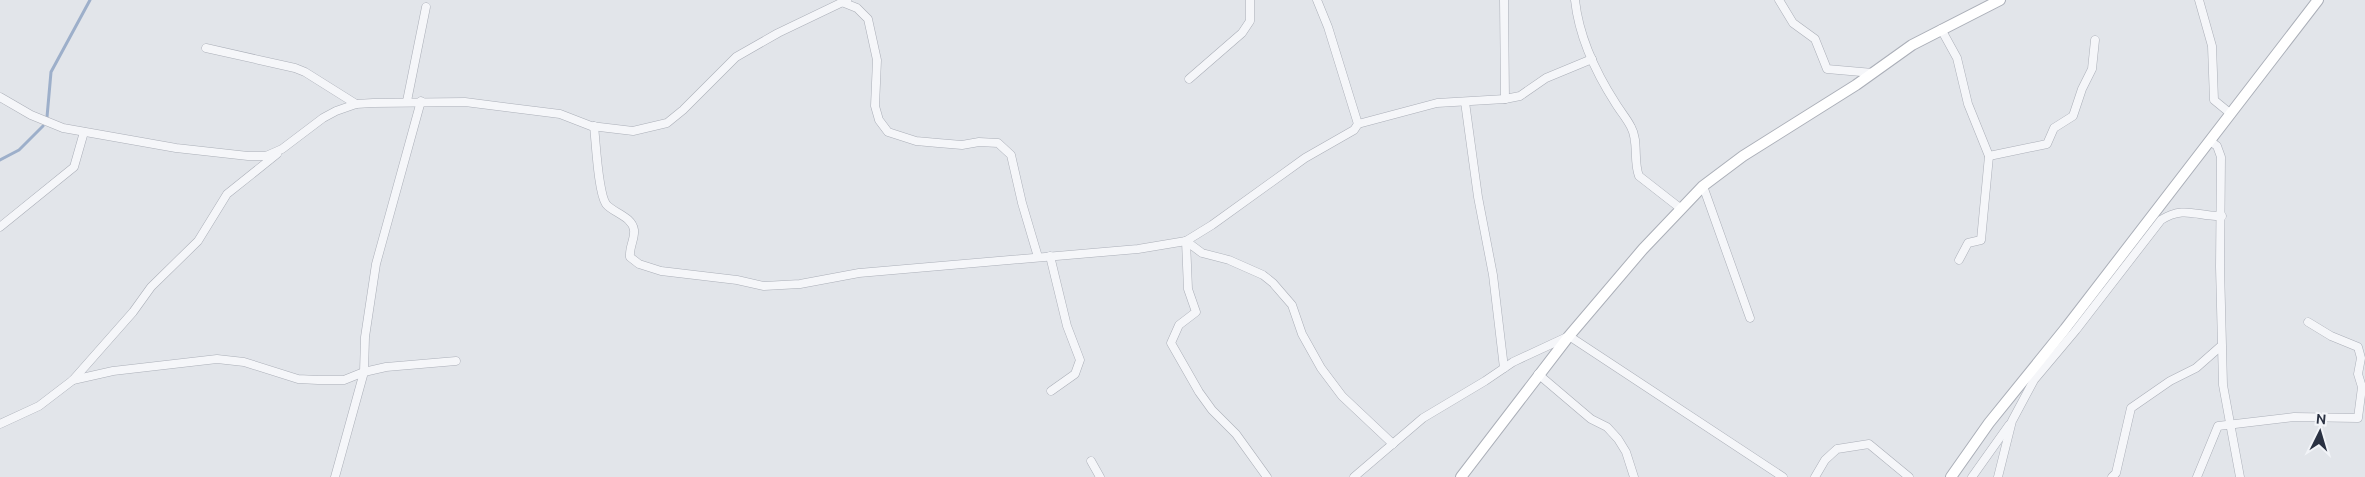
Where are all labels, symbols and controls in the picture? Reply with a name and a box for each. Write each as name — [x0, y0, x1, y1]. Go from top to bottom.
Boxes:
north arrow — [2295, 407, 2345, 457]
text: N — [2315, 411, 2327, 427]

